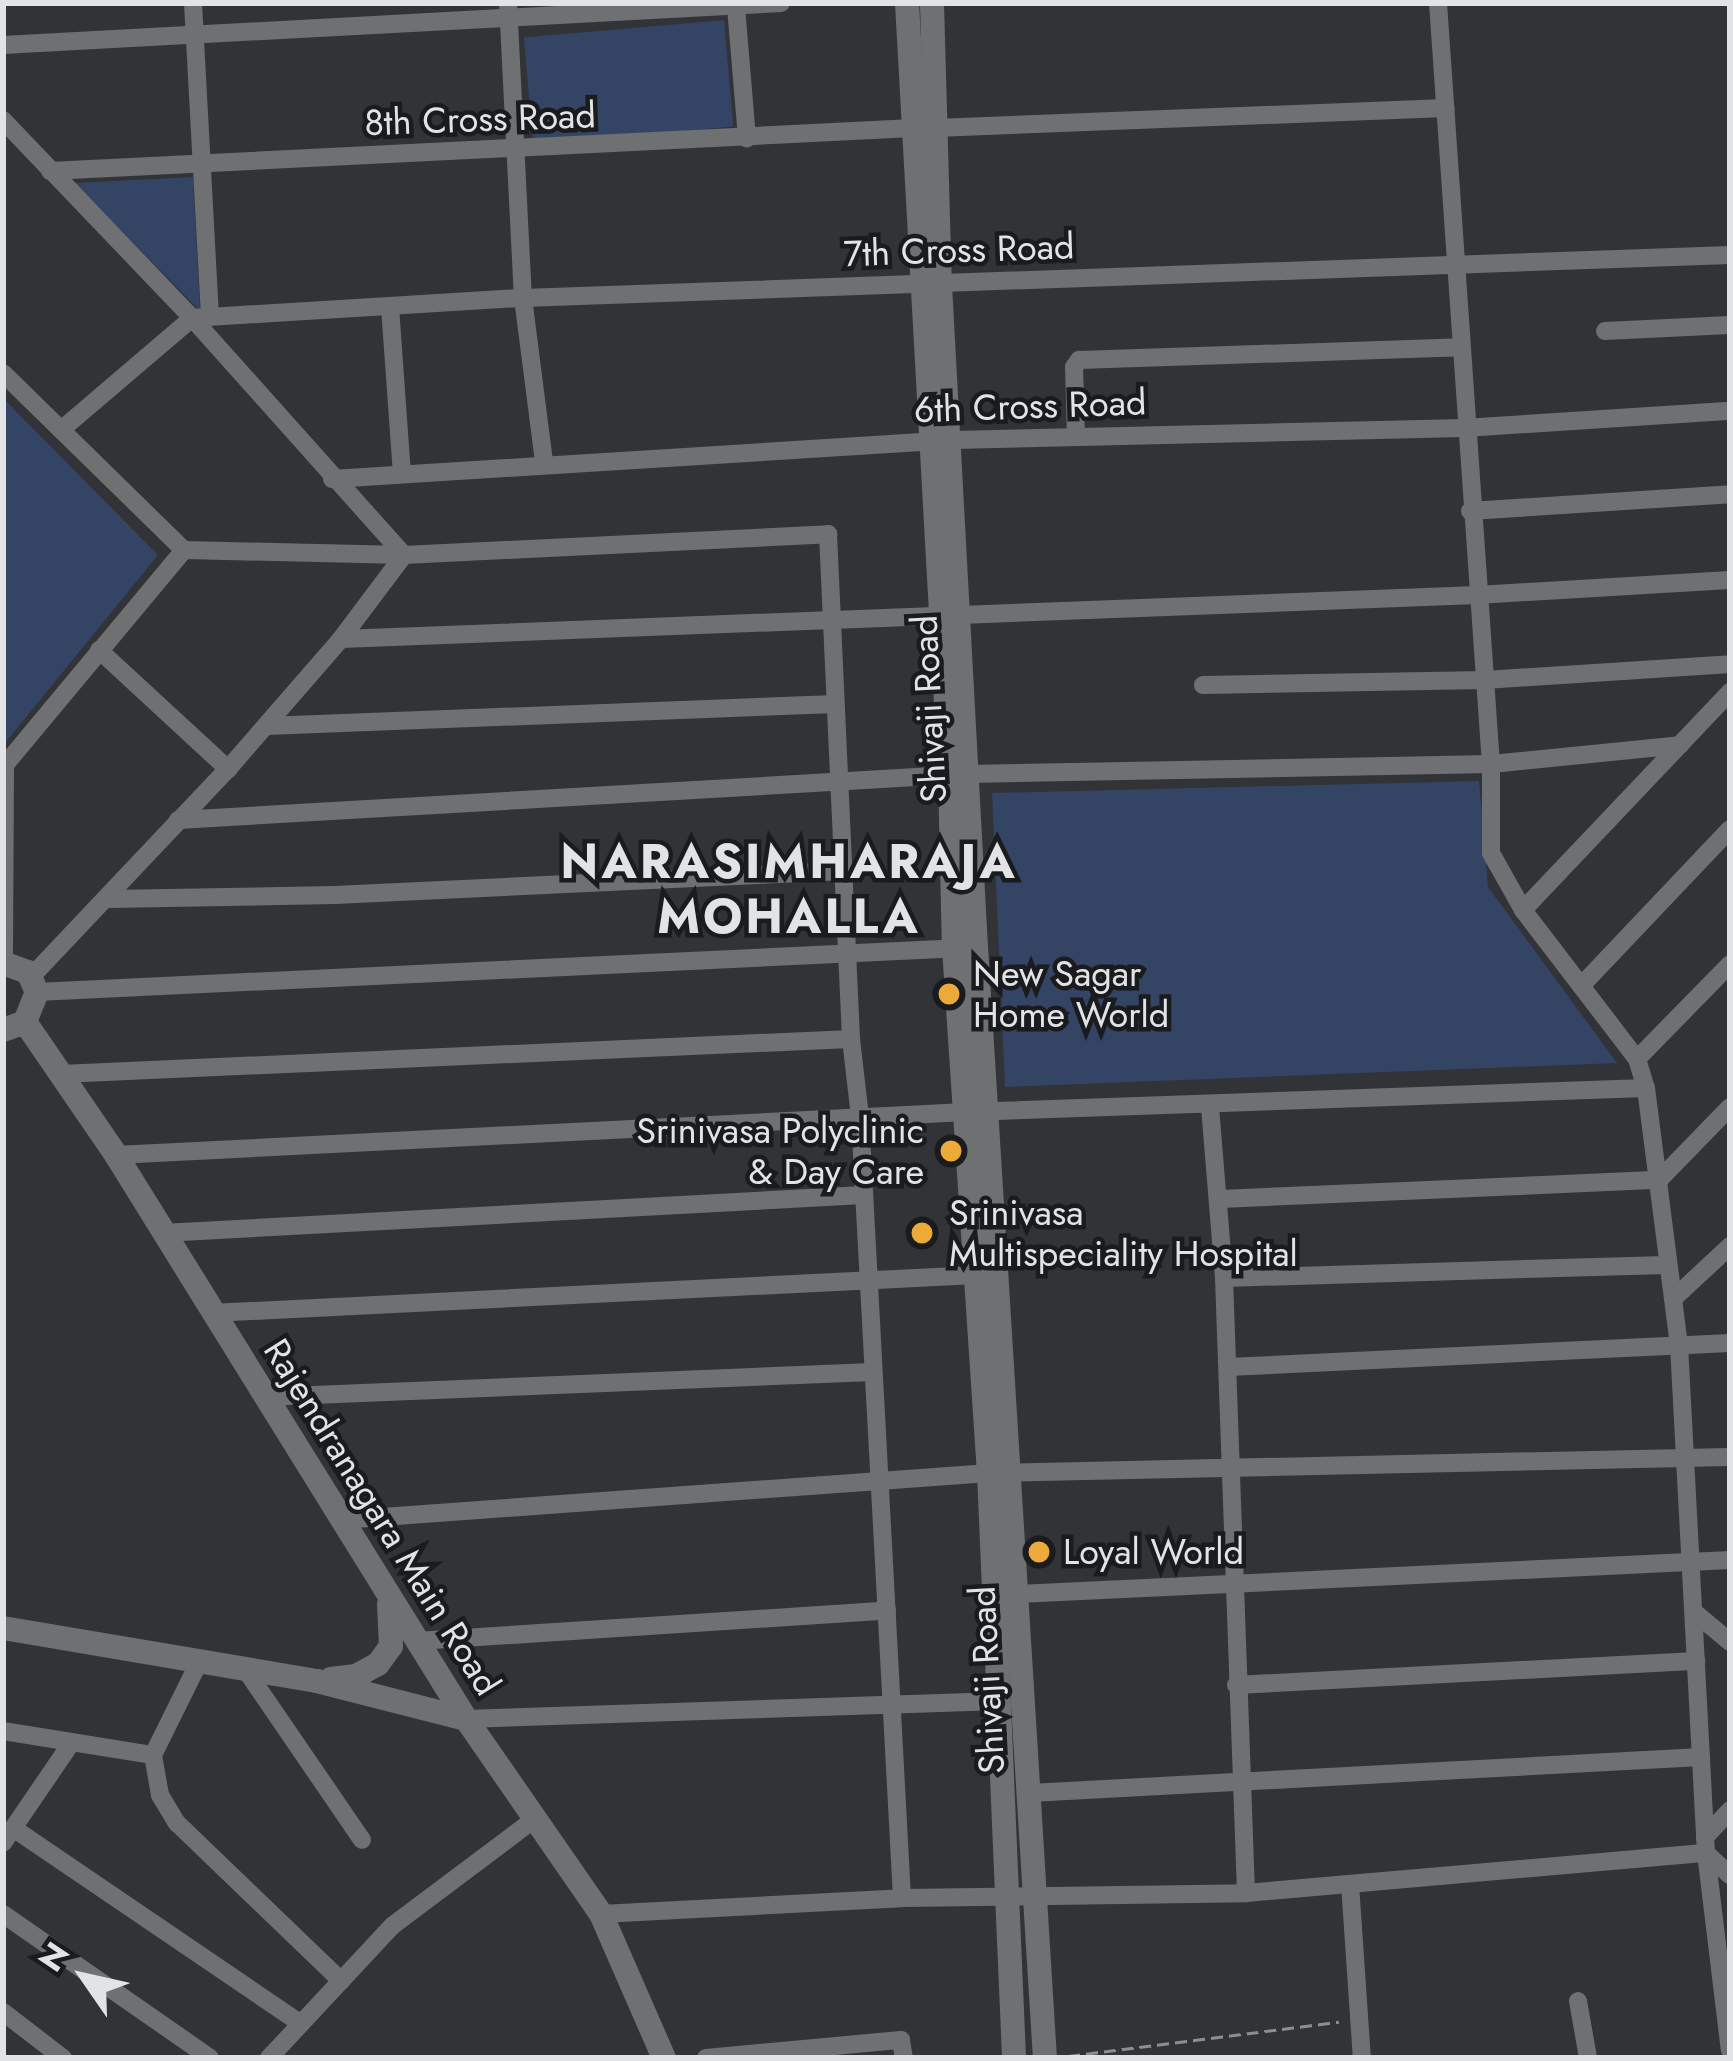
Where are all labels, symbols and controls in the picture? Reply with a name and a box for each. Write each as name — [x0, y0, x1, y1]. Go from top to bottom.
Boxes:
street label: 8th Cross Road — [364, 93, 596, 145]
street label: 7th Cross Road — [843, 224, 1075, 276]
street label: 6th Cross Road — [913, 380, 1147, 432]
street label: Shivaji Road — [903, 614, 955, 804]
district label: NARASIMHARAJA MOHALLA — [560, 832, 1018, 945]
place label: New Sagar Home World — [973, 951, 1169, 1036]
marker: New Sagar Home World — [936, 981, 962, 1007]
place label: Srinivasa Polyclinic & Day Care — [636, 1108, 924, 1193]
marker: Srinivasa Polyclinic & Day Care — [935, 1135, 967, 1167]
place label: Srinivasa Multispeciality Hospital — [949, 1190, 1298, 1275]
marker: Srinivasa Multispeciality Hospital — [906, 1217, 938, 1249]
street label: Rajendranagara Main Road — [255, 1331, 509, 1703]
place label: Loyal World — [1063, 1530, 1244, 1574]
marker: Loyal World — [1026, 1539, 1052, 1565]
street label: Shivaji Road — [961, 1585, 1013, 1775]
north arrow — [24, 1917, 144, 2037]
text: N — [27, 1933, 81, 1981]

